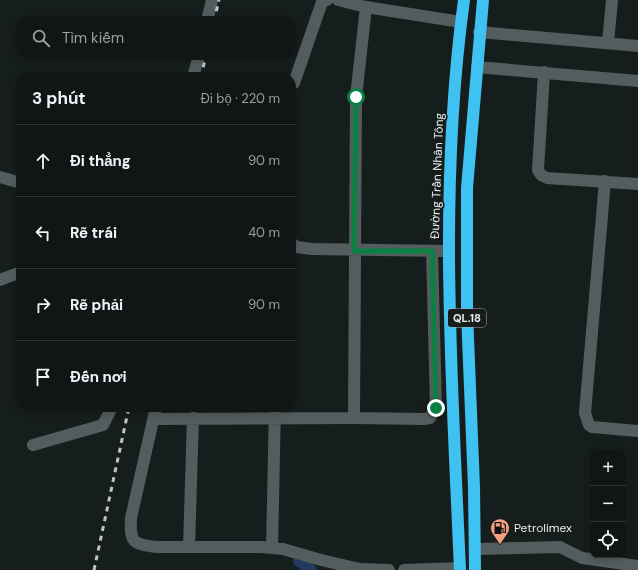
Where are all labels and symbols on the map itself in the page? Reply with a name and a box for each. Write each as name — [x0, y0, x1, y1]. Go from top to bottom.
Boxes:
route start — [347, 88, 365, 106]
street label: Đường Trần Nhân Tông — [427, 112, 447, 239]
road number: QL.18 — [448, 309, 486, 327]
route end — [427, 399, 445, 417]
fuel station icon: Petrolimex — [489, 517, 511, 545]
place label: Petrolimex — [514, 520, 572, 536]

